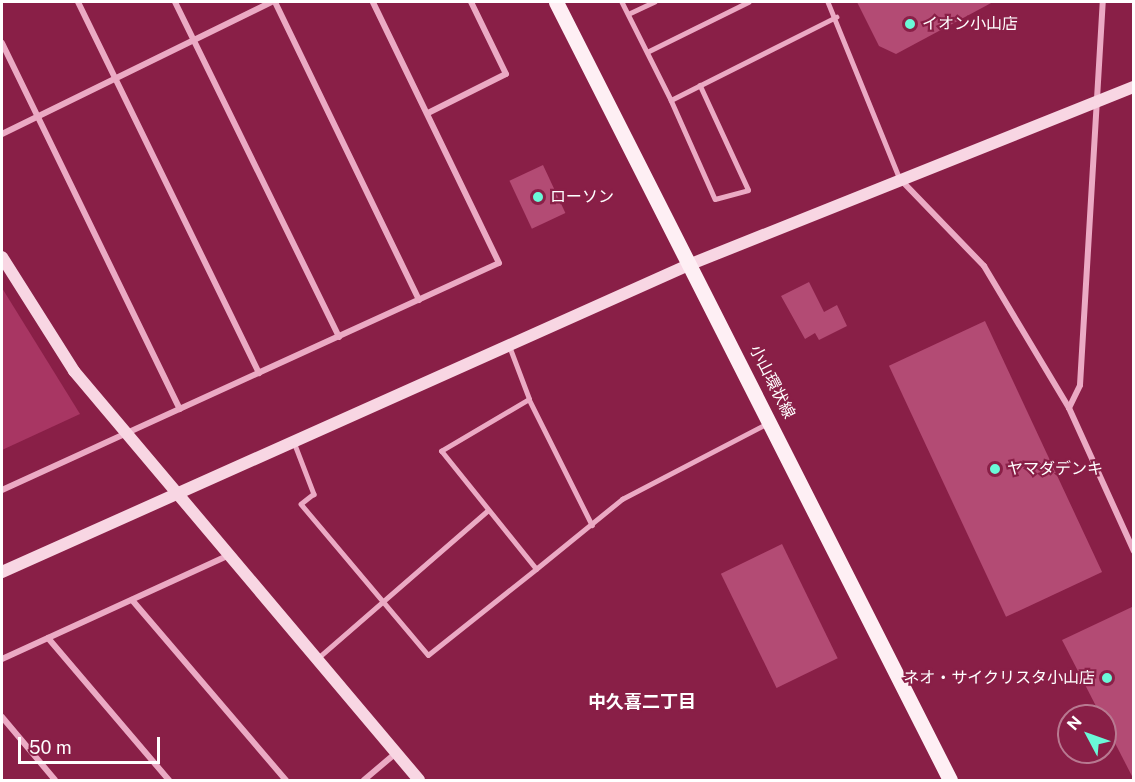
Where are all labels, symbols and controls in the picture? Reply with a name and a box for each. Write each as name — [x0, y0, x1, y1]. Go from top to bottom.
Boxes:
place label: イオン小山店 — [922, 14, 1018, 34]
marker: イオン小山店 — [903, 17, 917, 31]
place label: ローソン — [550, 187, 614, 207]
marker: ローソン — [531, 190, 545, 204]
street label: 小山環状線 — [745, 342, 799, 422]
place label: ヤマダデンキ — [1007, 459, 1103, 479]
marker: ヤマダデンキ — [988, 462, 1002, 476]
place label: ネオ・サイクリスタ小山店 — [903, 668, 1095, 688]
marker: ネオ・サイクリスタ小山店 — [1100, 671, 1114, 685]
district label: 中久喜二丁目 — [588, 691, 696, 713]
north arrow — [1057, 704, 1117, 764]
text: N — [1063, 712, 1086, 734]
scale bar — [21, 725, 164, 763]
text: 50 m — [29, 737, 72, 758]

